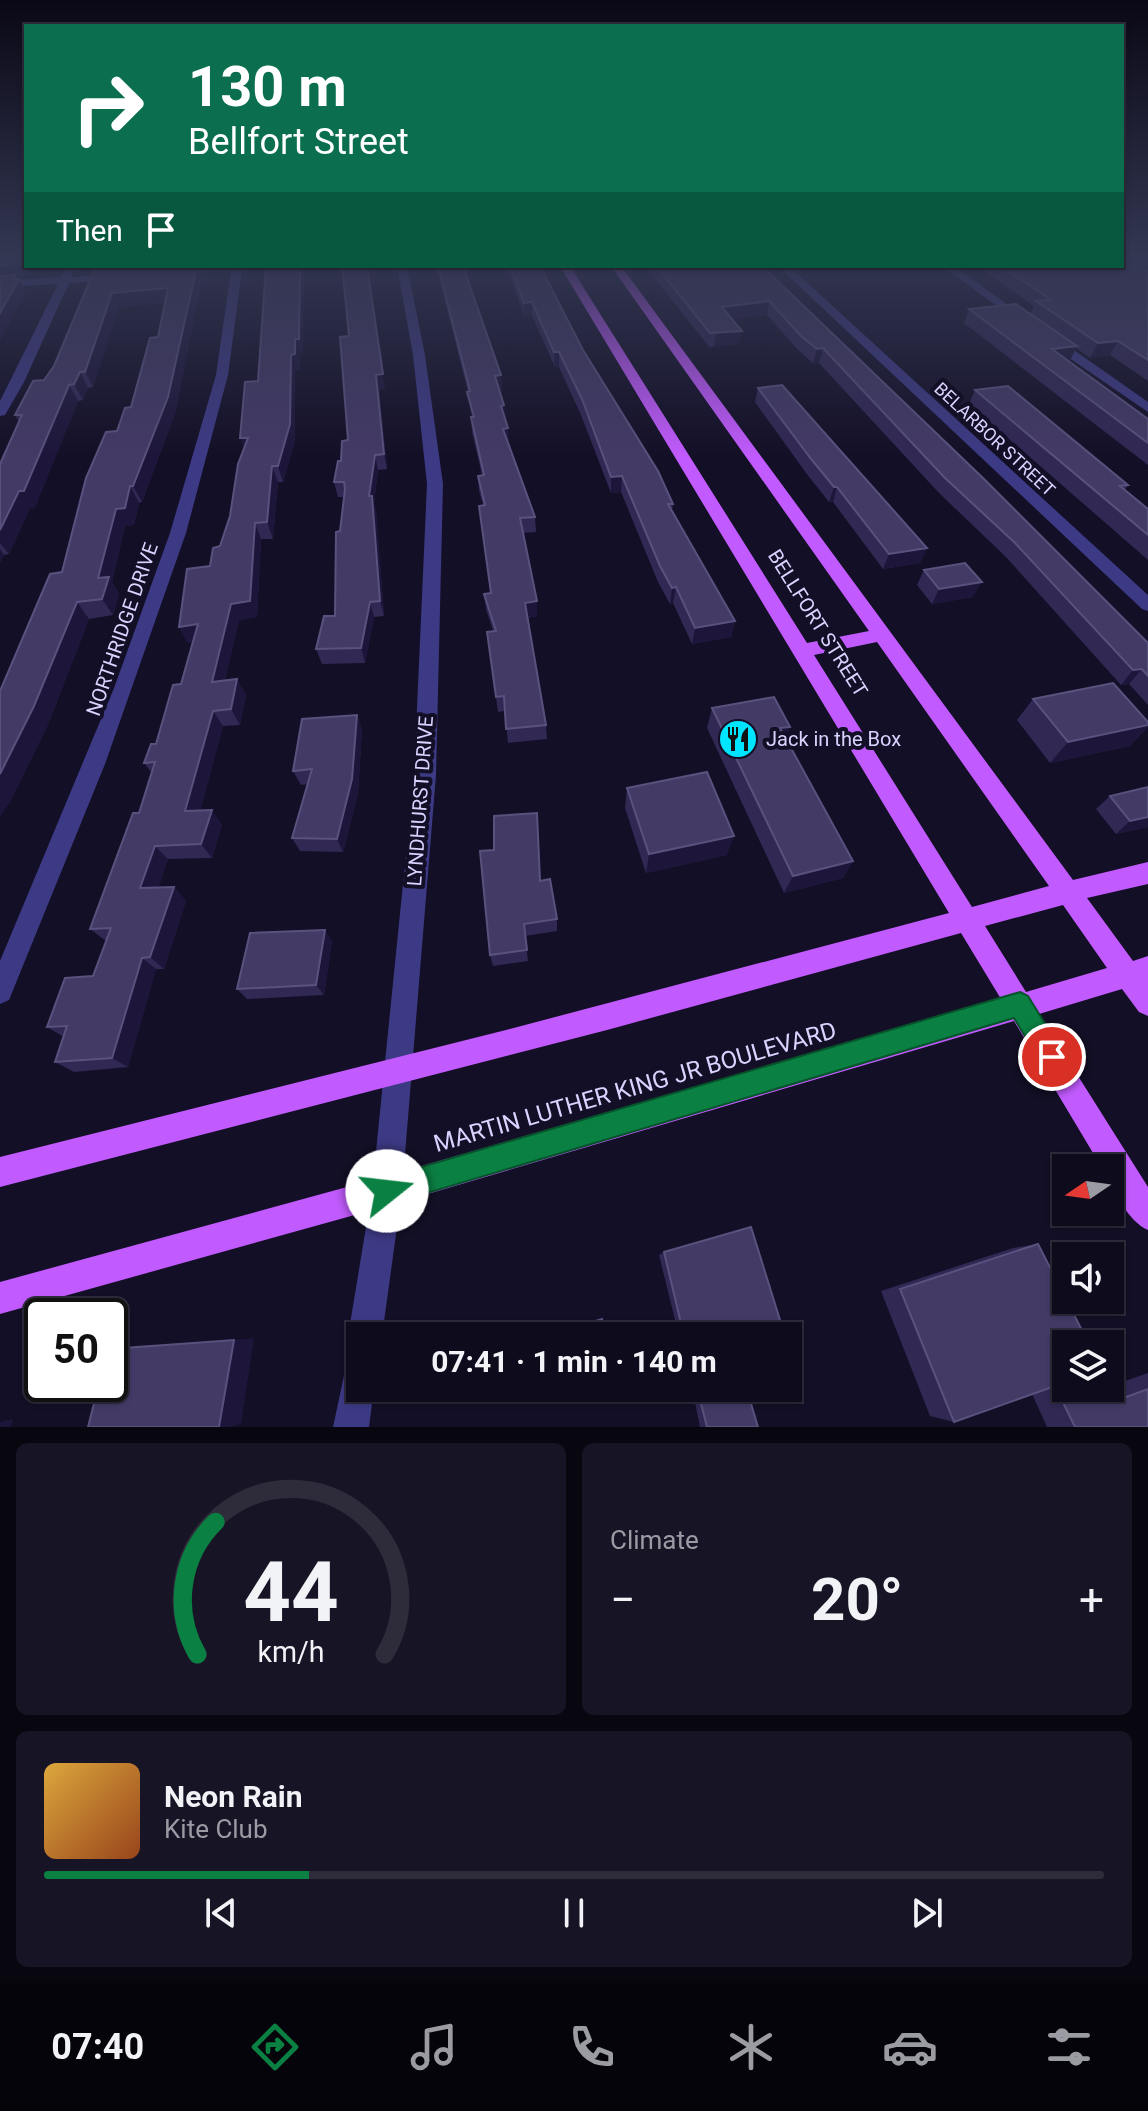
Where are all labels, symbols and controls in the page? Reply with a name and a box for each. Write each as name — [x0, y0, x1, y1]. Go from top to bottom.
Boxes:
text: 130 m — [188, 54, 347, 120]
icon: right — [56, 56, 160, 160]
text: Bellfort Street — [188, 121, 409, 163]
icon: arrive — [139, 208, 183, 252]
text: Then — [56, 213, 123, 248]
street label: BELARBOR STREET — [930, 378, 1060, 500]
street label: NORTHRIDGE DRIVE — [81, 539, 163, 719]
street label: BELLFORT STREET — [763, 545, 873, 701]
street label: LYNDHURST DRIVE — [402, 715, 438, 887]
restaurant icon: Jack in the Box — [717, 718, 759, 760]
place label: Jack in the Box — [766, 727, 901, 751]
street label: MARTIN LUTHER KING JR BOULEVARD — [430, 1016, 840, 1158]
pin — [1018, 1023, 1086, 1091]
icon: arrive — [1030, 1035, 1074, 1079]
position arrow — [345, 1149, 429, 1233]
north arrow — [1052, 1154, 1124, 1226]
map controls — [1052, 1154, 1124, 1402]
button: sound — [1052, 1242, 1124, 1314]
speed limit sign: 50 — [24, 1298, 128, 1402]
button: layers — [1052, 1330, 1124, 1402]
text: 07:41 · 1 min · 140 m — [431, 1344, 717, 1379]
text: Climate — [610, 1525, 699, 1555]
text: 44 — [243, 1544, 339, 1641]
text: 20° — [811, 1564, 903, 1635]
text: − — [610, 1574, 635, 1626]
text: + — [1079, 1574, 1104, 1626]
text: km/h — [257, 1635, 325, 1669]
text: Neon Rain — [164, 1779, 303, 1814]
text: Kite Club — [164, 1814, 268, 1844]
icon: previous — [199, 1891, 243, 1935]
icon: pause — [552, 1891, 596, 1935]
icon: next — [905, 1891, 949, 1935]
icon: directions — [247, 2019, 303, 2075]
icon: music — [406, 2019, 462, 2075]
icon: phone — [564, 2019, 620, 2075]
icon: climate — [723, 2019, 779, 2075]
icon: car — [882, 2019, 938, 2075]
icon: filters — [1041, 2019, 1097, 2075]
text: 07:40 — [51, 2026, 144, 2068]

